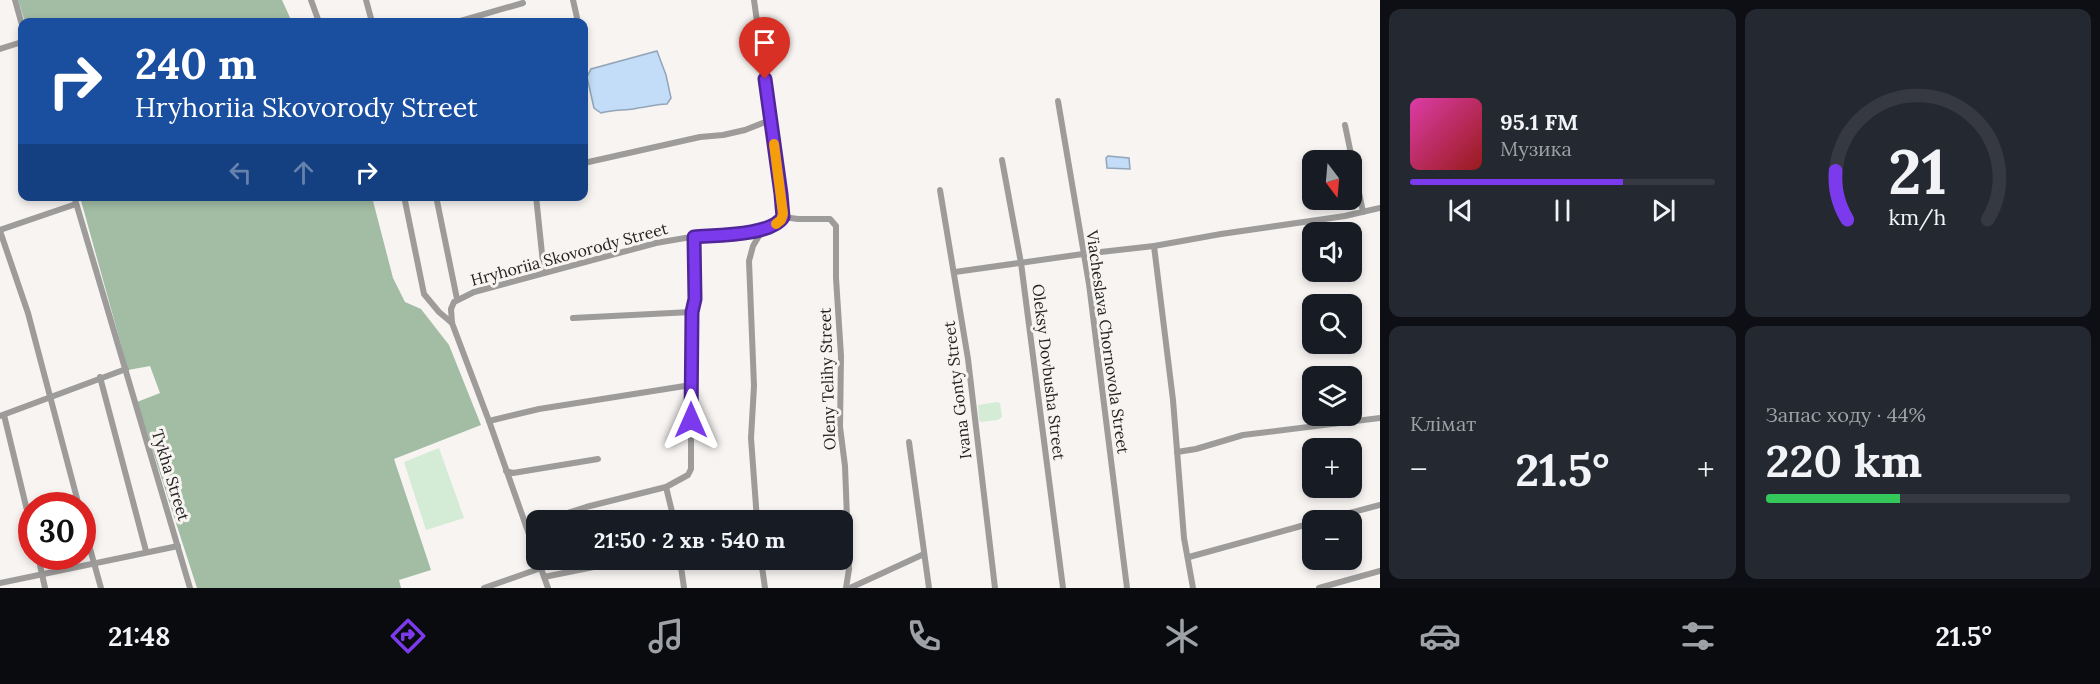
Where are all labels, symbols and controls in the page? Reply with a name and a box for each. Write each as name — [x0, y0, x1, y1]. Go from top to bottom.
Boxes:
pin — [739, 17, 790, 79]
icon: arrive — [748, 26, 781, 59]
text: 240 m — [135, 37, 257, 91]
icon: right — [36, 42, 114, 120]
text: Hryhoriia Skovorody Street — [135, 90, 478, 124]
text: 95.1 FM — [1500, 108, 1578, 136]
text: 21 — [1888, 131, 1947, 211]
text: Музика — [1500, 136, 1572, 161]
north arrow — [1302, 150, 1362, 210]
map controls — [1302, 150, 1362, 570]
icon: left — [224, 156, 257, 189]
icon: ahead — [287, 156, 320, 189]
icon: right — [350, 156, 383, 189]
icon: previous — [1444, 194, 1477, 227]
icon: pause — [1546, 194, 1579, 227]
icon: next — [1647, 194, 1680, 227]
text: km/h — [1889, 203, 1947, 231]
street label: Hryhoriia Skovorody Street — [468, 218, 670, 290]
button: sound — [1302, 222, 1362, 282]
street label: Viacheslava Chornovola Street — [1082, 228, 1134, 456]
street label: Oleksy Dovbusha Street — [1028, 283, 1070, 462]
button: search — [1302, 294, 1362, 354]
street label: Oleny Telihy Street — [814, 307, 839, 451]
street label: Ivana Gonty Street — [939, 319, 975, 460]
button: layers — [1302, 366, 1362, 426]
position arrow — [659, 388, 723, 452]
text: Запас ходу · 44% — [1766, 402, 1926, 427]
text: Клімат — [1410, 411, 1476, 436]
street label: Tykha Street — [148, 427, 195, 524]
text: 220 km — [1766, 432, 1922, 489]
button: + — [1302, 438, 1362, 498]
text: 21.5° — [1515, 441, 1609, 498]
text: − — [1410, 448, 1428, 490]
text: + — [1697, 448, 1714, 490]
speed limit sign: 30 — [18, 492, 96, 570]
button: − — [1302, 510, 1362, 570]
text: 21:50 · 2 хв · 540 m — [594, 526, 785, 554]
icon: directions — [387, 615, 429, 657]
icon: music — [645, 615, 687, 657]
icon: phone — [903, 615, 945, 657]
icon: climate — [1161, 615, 1203, 657]
icon: car — [1419, 615, 1461, 657]
icon: filters — [1677, 615, 1719, 657]
text: 21:48 — [108, 619, 170, 653]
text: 21.5° — [1935, 619, 1992, 653]

